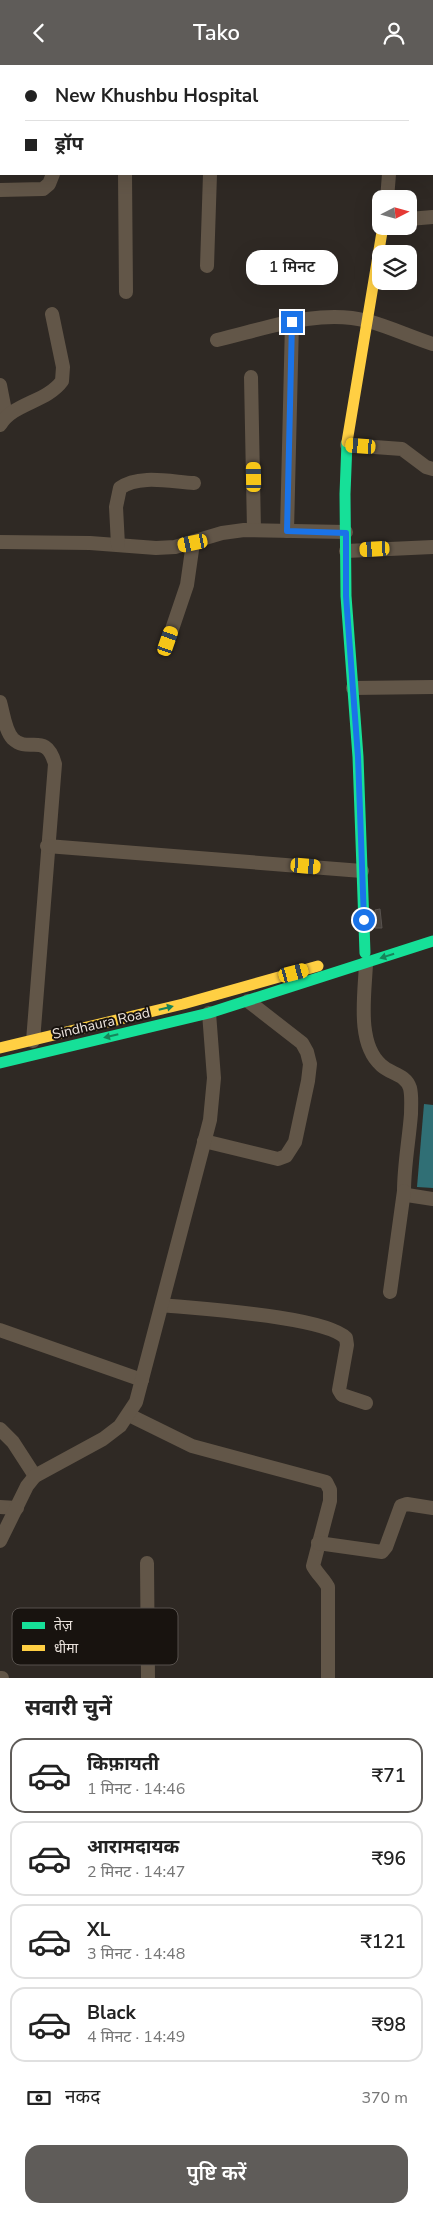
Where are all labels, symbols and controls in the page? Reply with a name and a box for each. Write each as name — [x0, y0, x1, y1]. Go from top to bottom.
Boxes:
text: Tako — [193, 18, 240, 48]
icon: back — [25, 19, 53, 47]
icon: person — [380, 19, 408, 47]
text: New Khushbu Hospital — [55, 83, 258, 109]
text: ड्रॉप — [55, 131, 83, 157]
north arrow — [372, 190, 418, 235]
map controls — [372, 190, 417, 290]
button: layers — [372, 245, 417, 290]
callout: 1 मिनट — [246, 249, 338, 285]
text: 1 मिनट — [269, 256, 315, 278]
route end — [281, 311, 303, 333]
car — [345, 437, 376, 455]
car — [246, 462, 261, 492]
car — [176, 533, 209, 553]
car — [359, 541, 390, 557]
car — [156, 624, 179, 658]
car — [290, 857, 321, 875]
route start — [353, 909, 375, 931]
one-way arrow — [379, 953, 394, 961]
car — [277, 962, 310, 984]
street label: Sindhaura Road — [50, 1003, 152, 1044]
one-way arrow — [159, 1004, 174, 1012]
one-way arrow — [103, 1032, 118, 1040]
legend — [12, 1608, 178, 1665]
text: तेज़ — [54, 1616, 73, 1635]
text: धीमा — [54, 1639, 79, 1658]
text: सवारी चुनें — [25, 1693, 112, 1723]
text: किफ़ायती — [87, 1751, 159, 1777]
icon: car — [27, 1753, 72, 1798]
text: ₹71 — [372, 1763, 406, 1789]
text: 1 मिनट · 14:46 — [87, 1778, 185, 1800]
text: आरामदायक — [87, 1834, 179, 1860]
icon: car — [27, 1836, 72, 1881]
text: ₹96 — [372, 1846, 406, 1872]
text: 2 मिनट · 14:47 — [87, 1861, 185, 1883]
text: XL — [87, 1917, 110, 1943]
icon: car — [27, 1919, 72, 1964]
text: ₹121 — [360, 1929, 406, 1955]
text: 3 मिनट · 14:48 — [87, 1943, 185, 1965]
text: Black — [87, 2000, 136, 2026]
icon: car — [27, 2002, 72, 2047]
text: ₹98 — [372, 2012, 406, 2038]
text: 4 मिनट · 14:49 — [87, 2026, 185, 2048]
icon: cash — [25, 2084, 53, 2112]
text: नकद — [65, 2084, 100, 2110]
text: 370 m — [361, 2087, 408, 2109]
button: पुष्टि करें — [25, 2145, 408, 2203]

